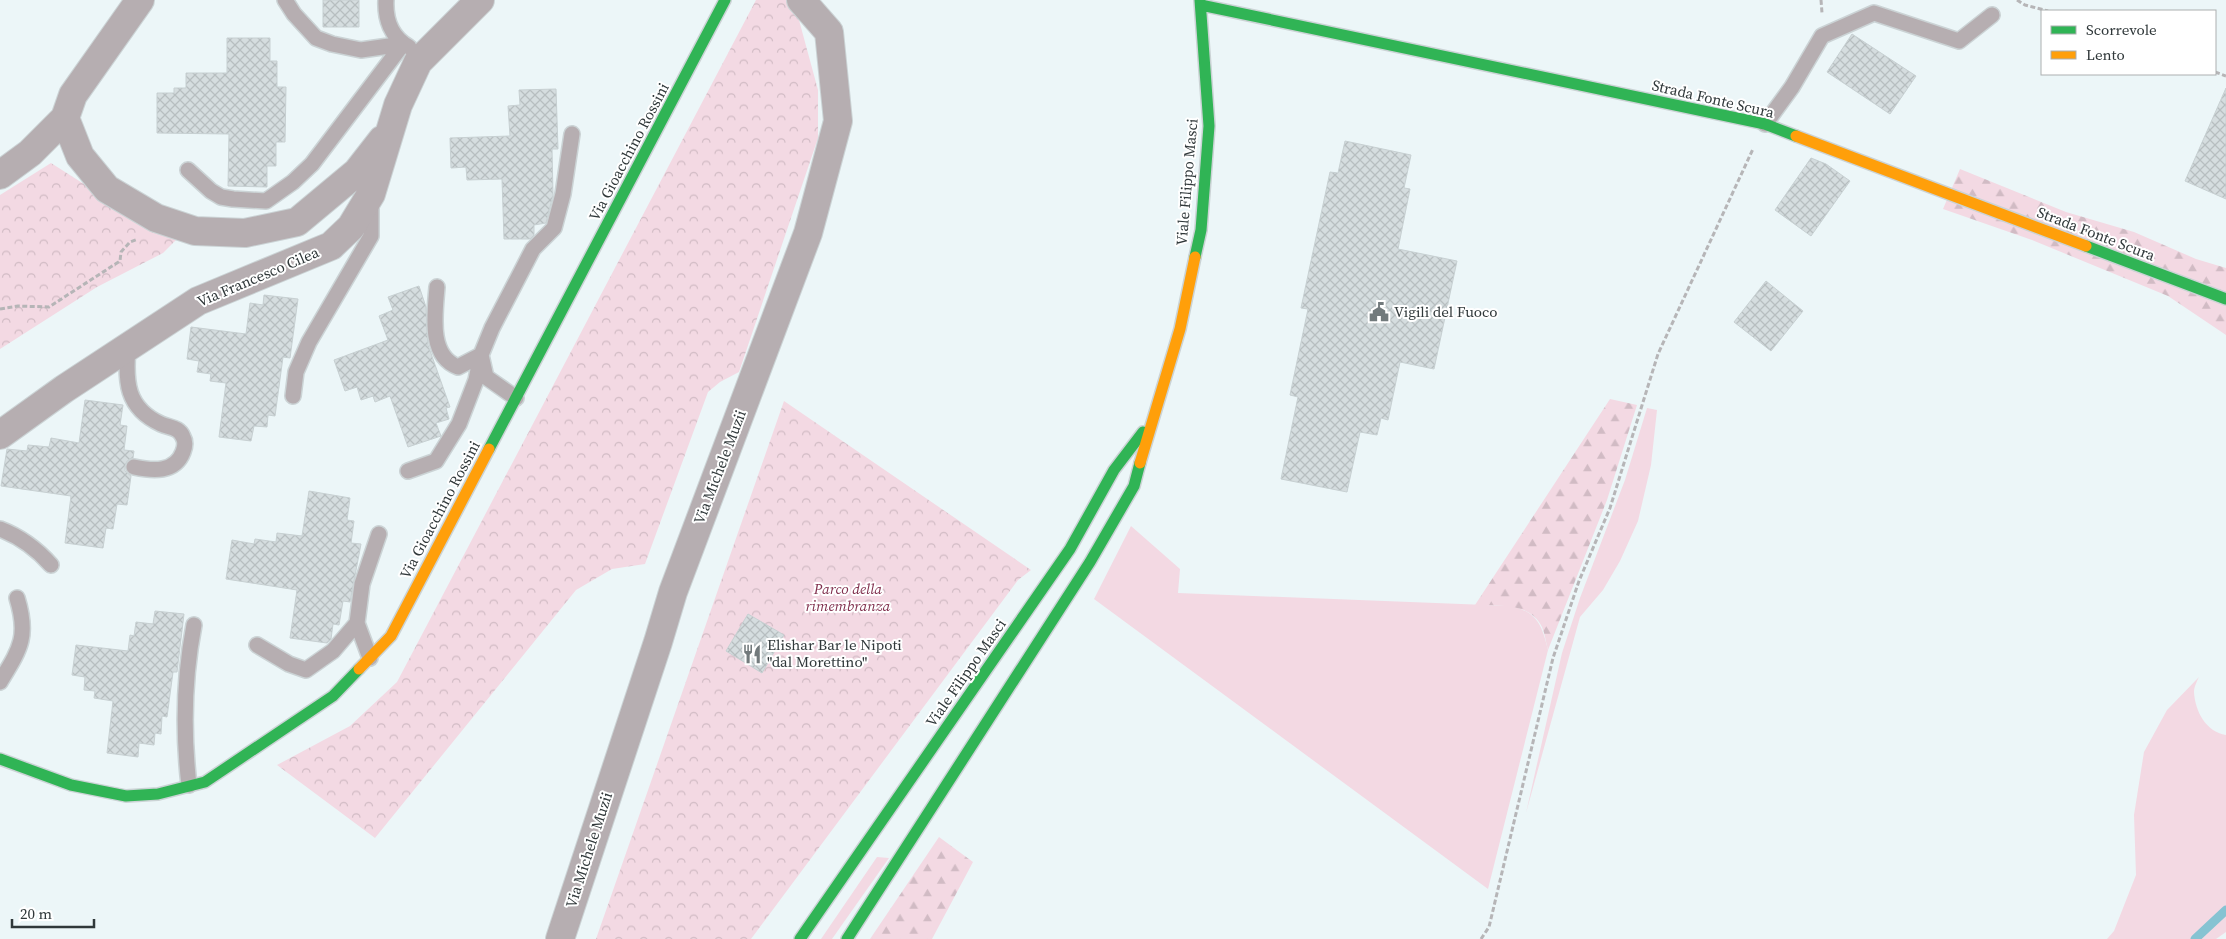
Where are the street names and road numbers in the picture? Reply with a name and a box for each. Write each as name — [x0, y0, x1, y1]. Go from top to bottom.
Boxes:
street label: Strada Fonte Scura — [1650, 74, 1777, 123]
street label: Via Gioacchino Rossini — [583, 79, 674, 224]
street label: Viale Filippo Masci — [1170, 118, 1203, 246]
street label: Strada Fonte Scura — [2034, 201, 2158, 266]
street label: Via Francesco Cilea — [194, 241, 322, 312]
street label: Via Michele Muzii — [688, 407, 751, 527]
street label: Via Gioacchino Rossini — [394, 437, 485, 582]
street label: Viale Filippo Masci — [920, 615, 1011, 731]
street label: Via Michele Muzii — [560, 789, 617, 910]

